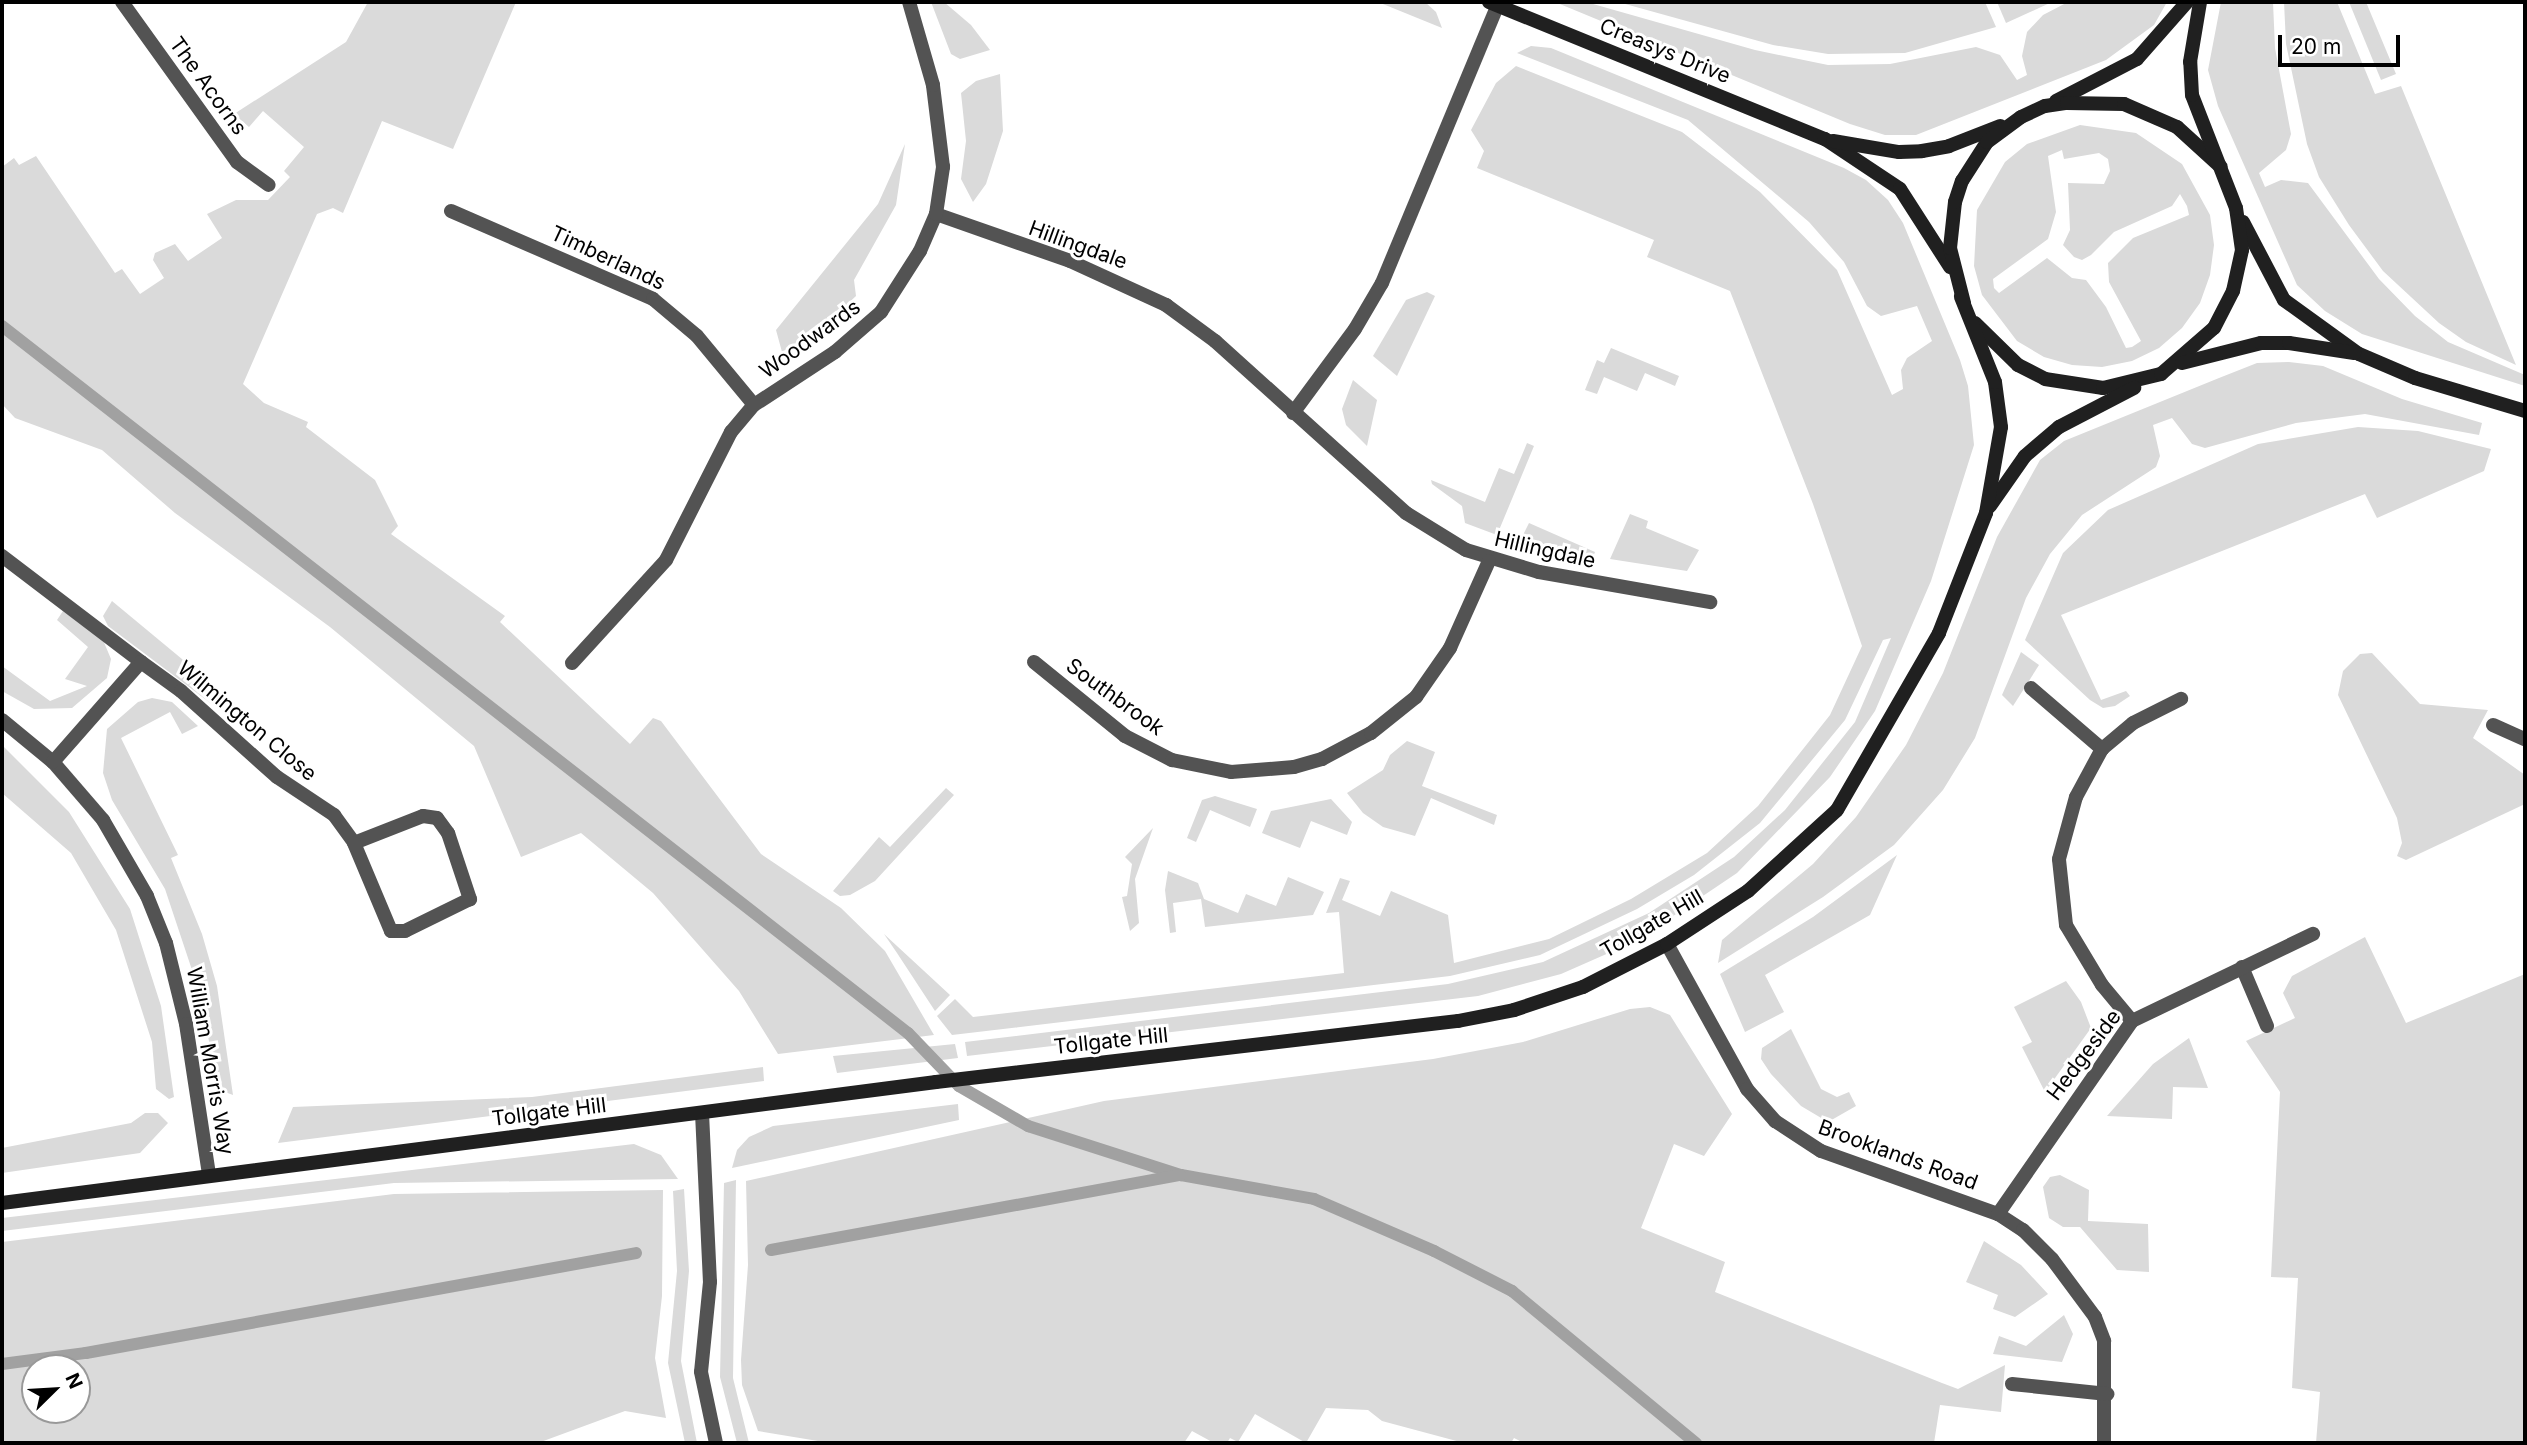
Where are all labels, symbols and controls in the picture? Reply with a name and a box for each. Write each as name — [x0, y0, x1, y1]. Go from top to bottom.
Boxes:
street label: Creasys Drive — [1596, 13, 1734, 89]
scale bar — [2282, 21, 2404, 65]
street label: The Acorns — [164, 32, 252, 140]
text: 20 m — [2291, 34, 2341, 59]
street label: Hillingdale — [1025, 216, 1131, 274]
street label: Timberlands — [547, 220, 669, 296]
street label: Woodwards — [755, 294, 865, 384]
street label: Hillingdale — [1492, 526, 1598, 574]
street label: Southbrook — [1061, 653, 1169, 741]
street label: Wilmington Close — [172, 656, 322, 786]
street label: Tollgate Hill — [1596, 884, 1708, 964]
street label: William Morris Way — [181, 965, 239, 1157]
street label: Hedgeside — [2042, 1005, 2126, 1105]
street label: Tollgate Hill — [1052, 1022, 1170, 1060]
street label: Tollgate Hill — [490, 1092, 608, 1132]
street label: Brooklands Road — [1815, 1114, 1981, 1196]
north arrow — [21, 1354, 91, 1424]
text: N — [60, 1370, 87, 1392]

